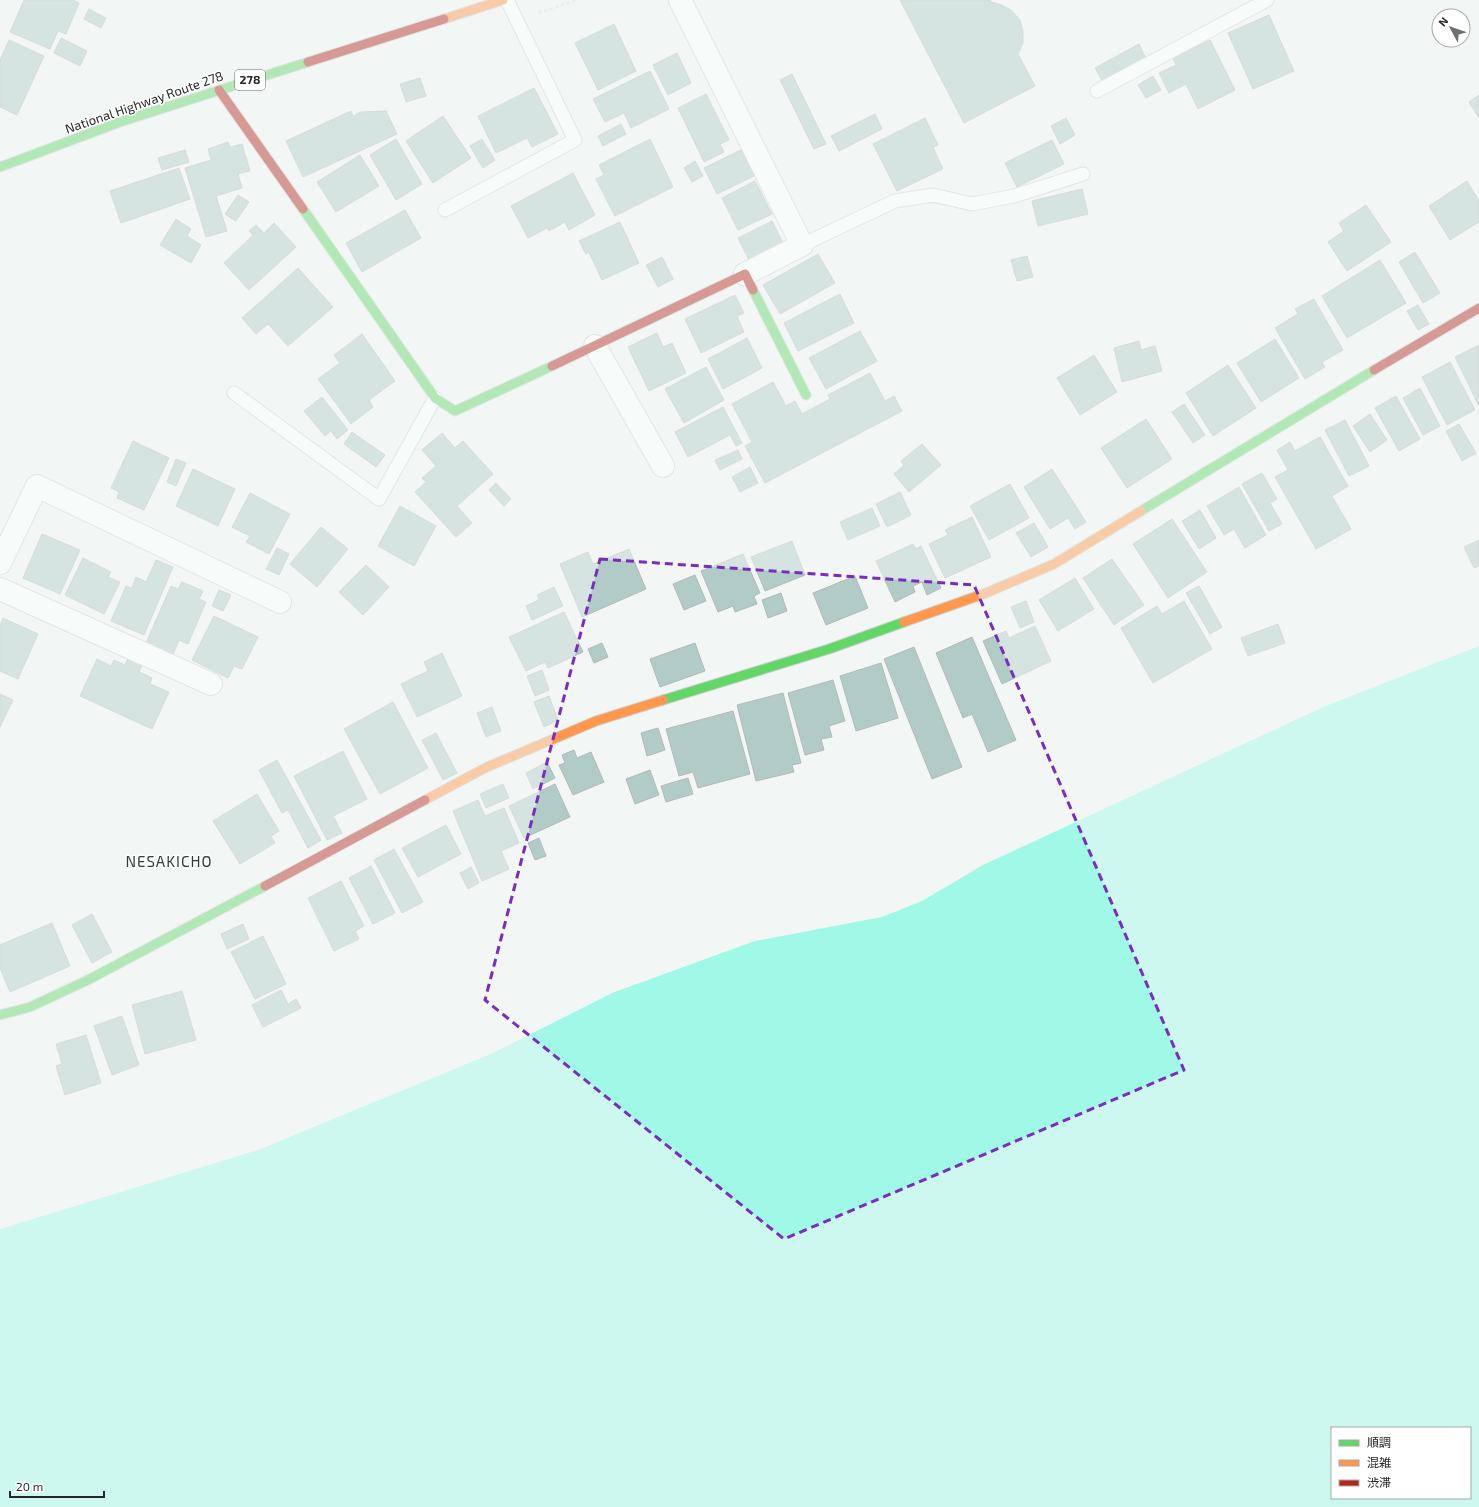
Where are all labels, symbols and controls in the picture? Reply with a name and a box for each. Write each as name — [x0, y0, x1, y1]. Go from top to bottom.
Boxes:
north arrow — [1431, 8, 1471, 48]
text: N — [1435, 14, 1451, 28]
street label: National Highway Route 278 — [63, 67, 225, 137]
road number: 278 — [235, 70, 265, 90]
district label: NESAKICHO — [125, 852, 213, 870]
legend — [1331, 1427, 1471, 1499]
text: 順調 — [1367, 1435, 1391, 1449]
text: 混雑 — [1367, 1455, 1391, 1469]
scale bar — [10, 1473, 104, 1499]
text: 渋滞 — [1367, 1475, 1391, 1489]
text: 20 m — [16, 1479, 43, 1493]

